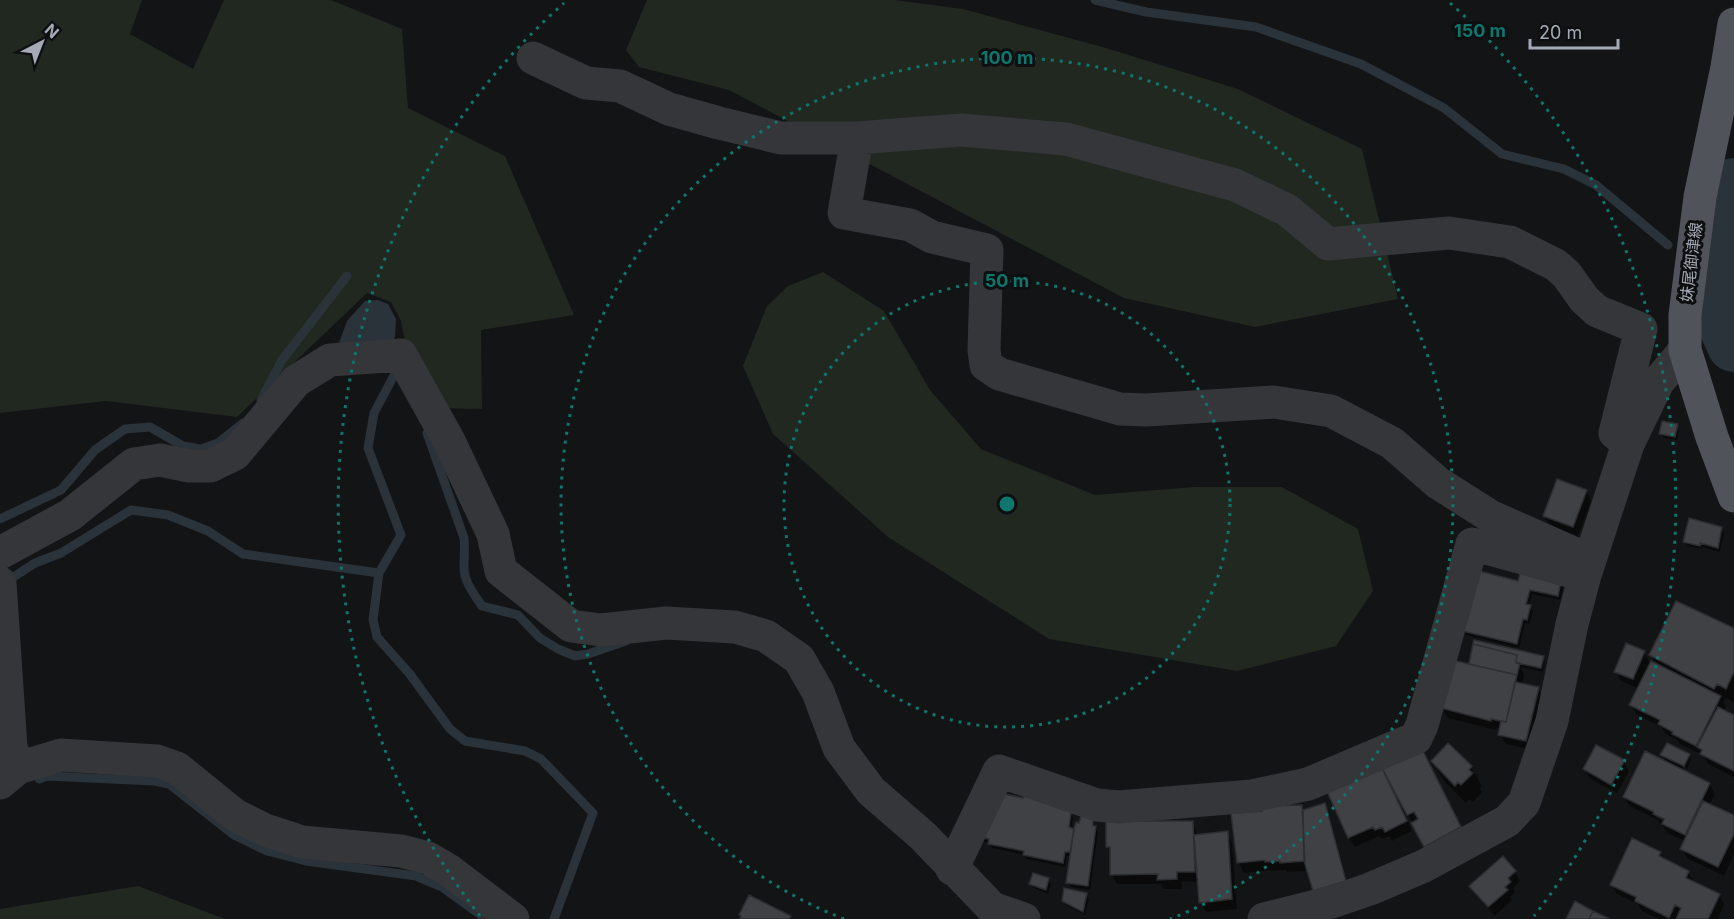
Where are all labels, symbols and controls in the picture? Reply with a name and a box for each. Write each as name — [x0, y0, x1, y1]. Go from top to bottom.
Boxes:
north arrow — [12, 12, 72, 72]
scale bar — [1530, 12, 1618, 50]
text: N — [41, 19, 63, 42]
text: 150 m — [1454, 20, 1506, 41]
text: 20 m — [1539, 22, 1582, 43]
text: 100 m — [981, 47, 1033, 68]
street label: 妹尾御津線 — [1676, 221, 1706, 303]
text: 50 m — [985, 270, 1029, 291]
centre of rings — [997, 494, 1017, 514]

